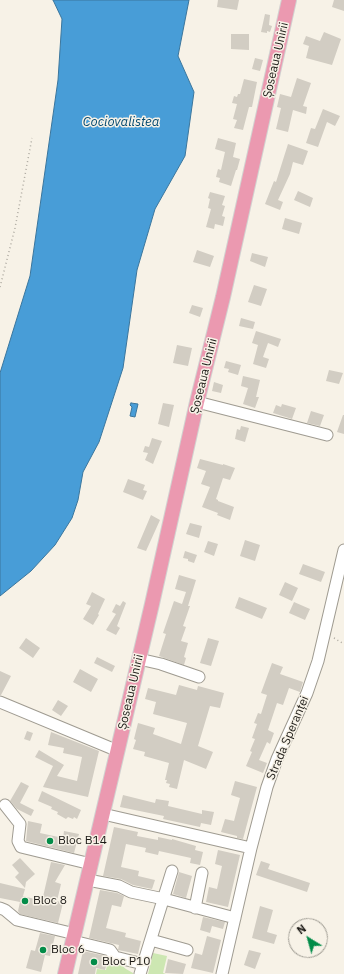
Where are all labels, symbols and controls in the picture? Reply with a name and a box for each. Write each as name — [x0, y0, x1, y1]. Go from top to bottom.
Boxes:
street label: Șoseaua Unirii — [260, 21, 292, 99]
water label: Cociovalistea — [83, 114, 159, 130]
street label: Șoseaua Unirii — [188, 337, 220, 415]
street label: Șoseaua Unirii — [115, 653, 147, 731]
street label: Strada Speranței — [264, 694, 312, 782]
place label: Bloc B14 — [58, 834, 107, 848]
marker: Bloc B14 — [45, 836, 55, 846]
place label: Bloc 8 — [33, 894, 67, 908]
marker: Bloc 8 — [20, 896, 30, 906]
north arrow — [288, 918, 328, 958]
text: N — [294, 921, 309, 937]
place label: Bloc 6 — [51, 943, 85, 957]
marker: Bloc 6 — [38, 945, 48, 955]
place label: Bloc P10 — [102, 955, 150, 969]
marker: Bloc P10 — [89, 957, 99, 967]

